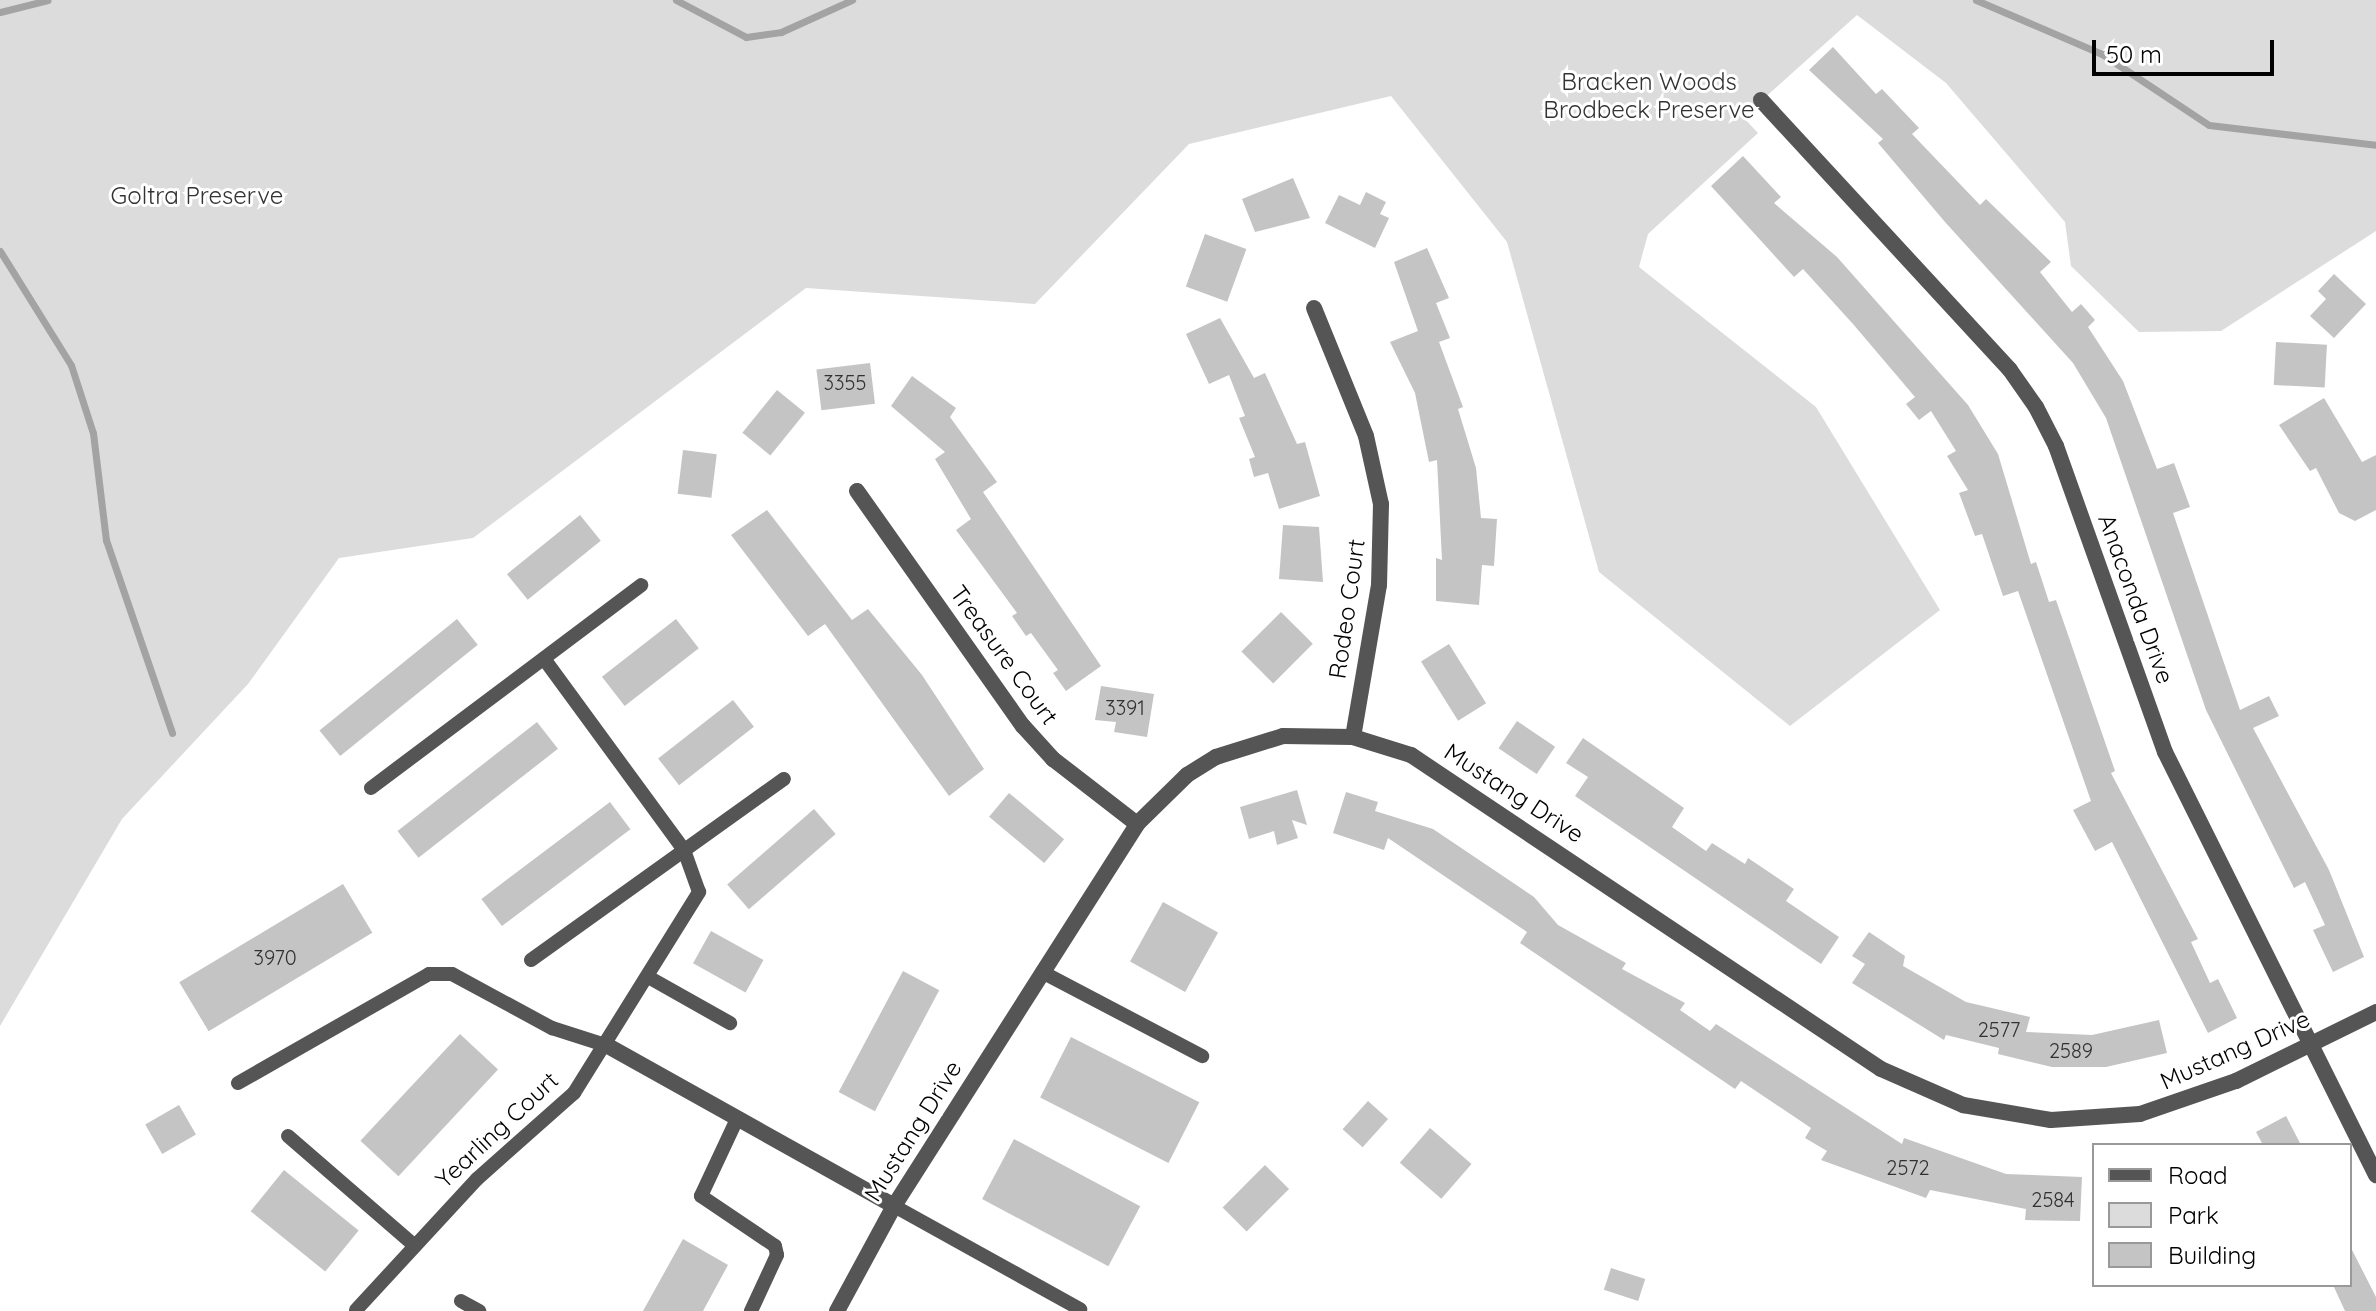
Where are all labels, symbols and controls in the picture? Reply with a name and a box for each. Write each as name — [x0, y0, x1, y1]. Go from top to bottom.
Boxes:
scale bar — [2096, 24, 2278, 74]
text: 50 m — [2106, 39, 2162, 69]
park label: Bracken Woods Brodbeck Preserve — [1543, 68, 1755, 124]
park label: Goltra Preserve — [111, 182, 283, 210]
house number: 3355 — [824, 370, 866, 394]
street label: Anaconda Drive — [2092, 510, 2180, 688]
street label: Rodeo Court — [1323, 537, 1371, 681]
street label: Treasure Court — [944, 580, 1064, 730]
house number: 3391 — [1105, 695, 1145, 719]
street label: Mustang Drive — [1439, 737, 1589, 849]
house number: 3970 — [253, 945, 297, 969]
street label: Mustang Drive — [2156, 1004, 2314, 1096]
house number: 2577 — [1978, 1017, 2020, 1041]
house number: 2589 — [2049, 1038, 2093, 1062]
street label: Mustang Drive — [858, 1055, 968, 1207]
street label: Yearling Court — [430, 1066, 564, 1194]
legend — [2092, 1143, 2352, 1287]
house number: 2572 — [1886, 1155, 1930, 1179]
text: Road — [2168, 1160, 2228, 1190]
house number: 2584 — [2031, 1187, 2075, 1211]
text: Park — [2168, 1200, 2219, 1230]
text: Building — [2168, 1240, 2256, 1270]

